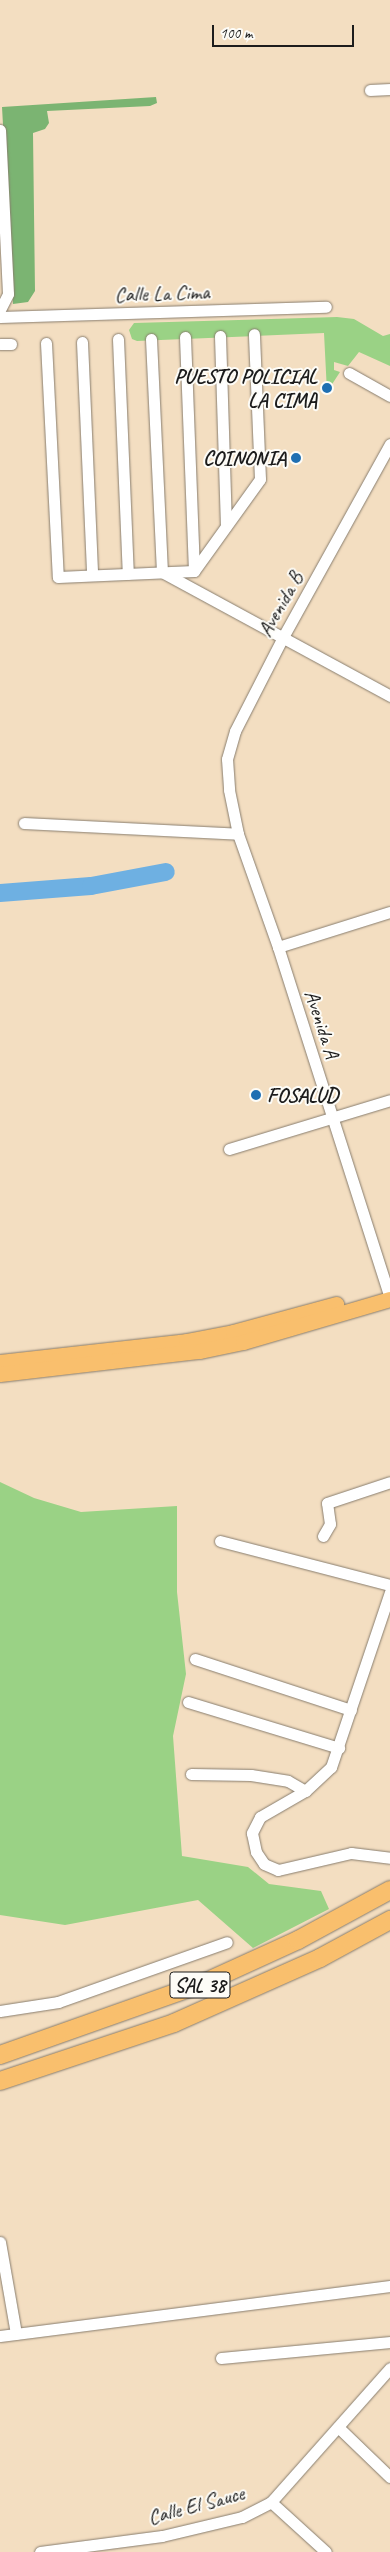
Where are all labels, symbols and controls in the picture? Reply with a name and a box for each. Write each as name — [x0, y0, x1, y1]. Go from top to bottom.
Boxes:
scale bar — [215, 15, 358, 47]
text: 100 m — [220, 24, 252, 43]
street label: Calle La Cima — [114, 279, 210, 307]
place label: PUESTO POLICIAL LA CIMA — [174, 363, 317, 413]
marker: PUESTO POLICIAL LA CIMA — [321, 382, 333, 394]
place label: COINONIA — [203, 445, 286, 471]
marker: COINONIA — [290, 452, 302, 464]
street label: Avenida B — [252, 567, 308, 641]
street label: Avenida A — [299, 987, 345, 1061]
place label: FOSALUD — [267, 1082, 338, 1108]
marker: FOSALUD — [249, 1088, 263, 1102]
road number: SAL 38 — [169, 1968, 231, 2002]
street label: Calle El Sauce — [145, 2480, 247, 2530]

